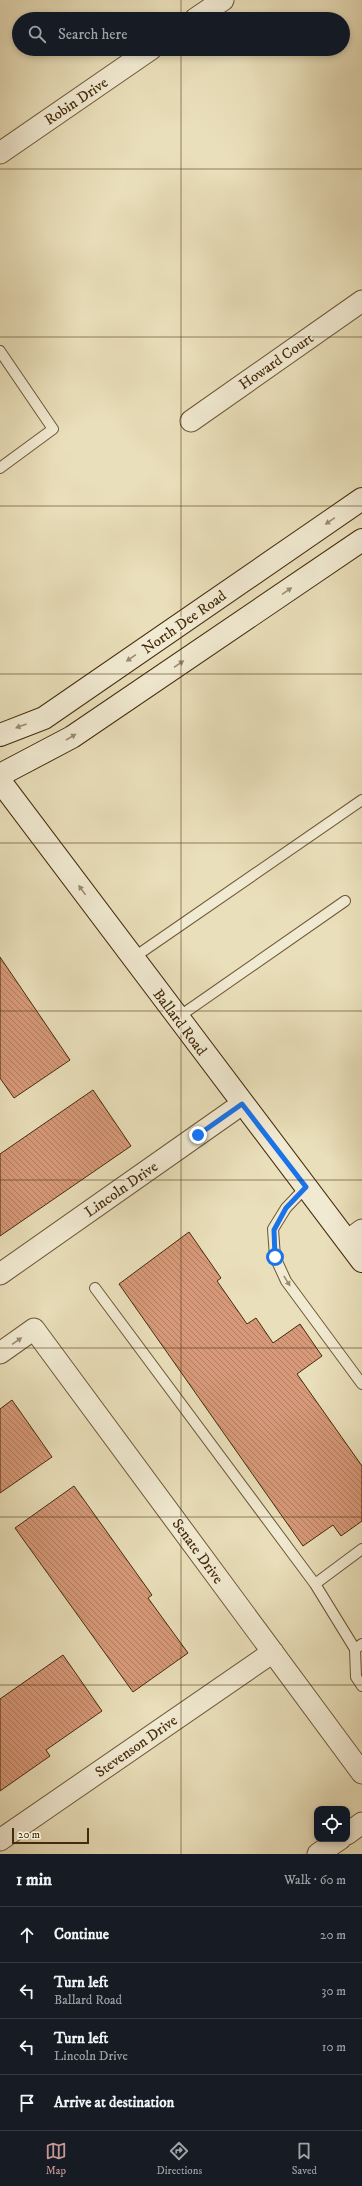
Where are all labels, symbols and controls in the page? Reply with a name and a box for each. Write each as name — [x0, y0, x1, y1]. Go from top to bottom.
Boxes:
search box — [12, 12, 350, 56]
icon: search — [26, 23, 48, 45]
text: Search here — [58, 25, 127, 44]
street label: Robin Drive — [41, 73, 112, 130]
street label: Howard Court — [235, 329, 317, 394]
one-way arrow — [325, 517, 335, 525]
street label: North Dee Road — [138, 586, 231, 658]
one-way arrow — [281, 587, 292, 595]
one-way arrow — [125, 654, 136, 662]
one-way arrow — [173, 661, 185, 668]
one-way arrow — [14, 724, 26, 730]
one-way arrow — [65, 734, 77, 741]
one-way arrow — [78, 884, 86, 895]
street label: Ballard Road — [148, 985, 211, 1060]
route end — [189, 1126, 207, 1144]
street label: Lincoln Drive — [81, 1157, 162, 1222]
route start — [266, 1248, 284, 1266]
one-way arrow — [283, 1276, 291, 1287]
one-way arrow — [12, 1337, 22, 1345]
street label: Senate Drive — [168, 1515, 228, 1588]
street label: Stevenson Drive — [91, 1711, 181, 1782]
map controls — [314, 1806, 350, 1842]
button: locate — [314, 1806, 350, 1842]
scale bar — [12, 1826, 89, 1845]
text: 20 m — [18, 1828, 40, 1842]
text: 1 min — [16, 1869, 52, 1891]
text: Walk · 60 m — [284, 1872, 346, 1888]
icon: ahead — [16, 1924, 38, 1946]
text: Continue — [54, 1925, 109, 1944]
text: 20 m — [320, 1927, 346, 1943]
text: Turn left — [54, 1973, 108, 1992]
icon: left — [16, 1980, 38, 2002]
text: 30 m — [322, 1983, 346, 1999]
text: Ballard Road — [54, 1992, 122, 2008]
text: Turn left — [54, 2029, 108, 2048]
icon: left — [16, 2036, 38, 2058]
text: 10 m — [322, 2039, 346, 2055]
text: Lincoln Drive — [54, 2048, 128, 2064]
icon: arrive — [16, 2092, 38, 2114]
text: Arrive at destination — [54, 2093, 174, 2112]
tab: Map — [45, 2140, 67, 2178]
tab: Directions — [157, 2140, 202, 2178]
tab: Saved — [292, 2140, 317, 2178]

